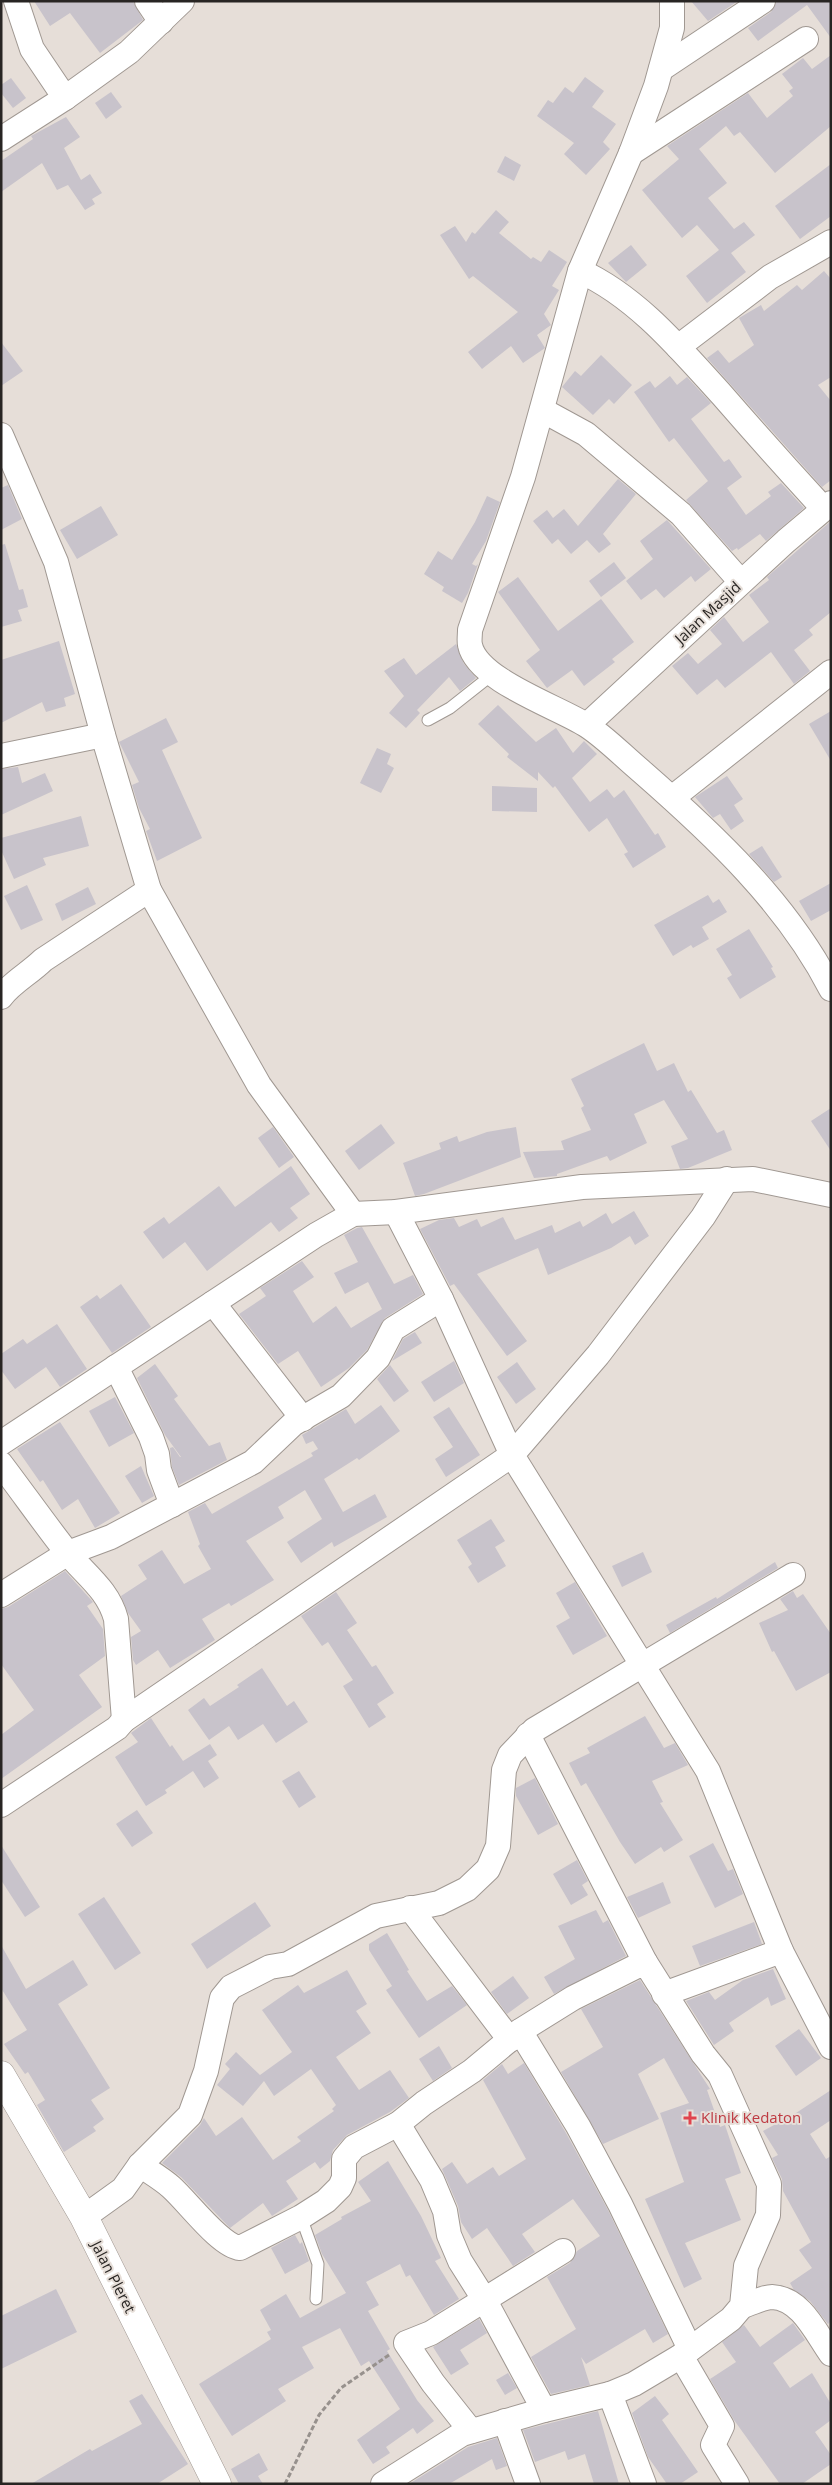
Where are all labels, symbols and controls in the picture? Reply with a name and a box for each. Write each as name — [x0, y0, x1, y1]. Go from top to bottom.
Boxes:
street label: Jalan Masjid — [669, 577, 745, 649]
place label: Klinik Kedaton — [701, 2107, 801, 2127]
marker: Klinik Kedaton — [683, 2111, 697, 2125]
street label: Jalan Pleret — [86, 2235, 141, 2316]

